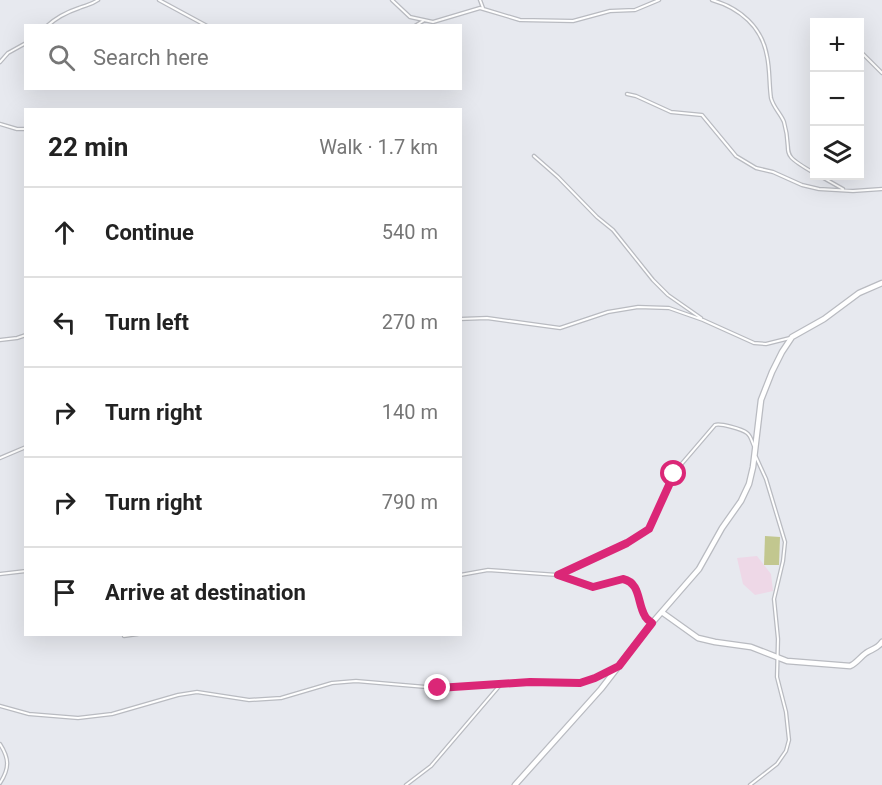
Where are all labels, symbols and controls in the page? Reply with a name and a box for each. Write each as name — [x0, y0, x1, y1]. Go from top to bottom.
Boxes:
map controls — [810, 18, 864, 180]
button: + — [810, 18, 864, 72]
search box — [24, 24, 462, 90]
icon: search — [45, 41, 78, 74]
text: Search here — [93, 45, 209, 70]
button: − — [810, 72, 864, 126]
button: layers — [810, 126, 864, 180]
text: 22 min — [48, 132, 128, 162]
text: Walk · 1.7 km — [319, 135, 438, 159]
icon: ahead — [48, 216, 81, 249]
text: Continue — [105, 220, 194, 245]
text: 540 m — [382, 220, 438, 244]
icon: left — [48, 306, 81, 339]
text: Turn left — [105, 310, 189, 335]
text: 270 m — [382, 310, 438, 334]
icon: right — [48, 396, 81, 429]
text: Turn right — [105, 400, 202, 425]
text: 140 m — [382, 400, 438, 424]
route start — [660, 460, 686, 486]
icon: right — [48, 486, 81, 519]
text: Turn right — [105, 490, 202, 515]
text: 790 m — [382, 490, 438, 514]
icon: arrive — [48, 576, 81, 609]
text: Arrive at destination — [105, 580, 306, 605]
route end — [424, 674, 450, 700]

